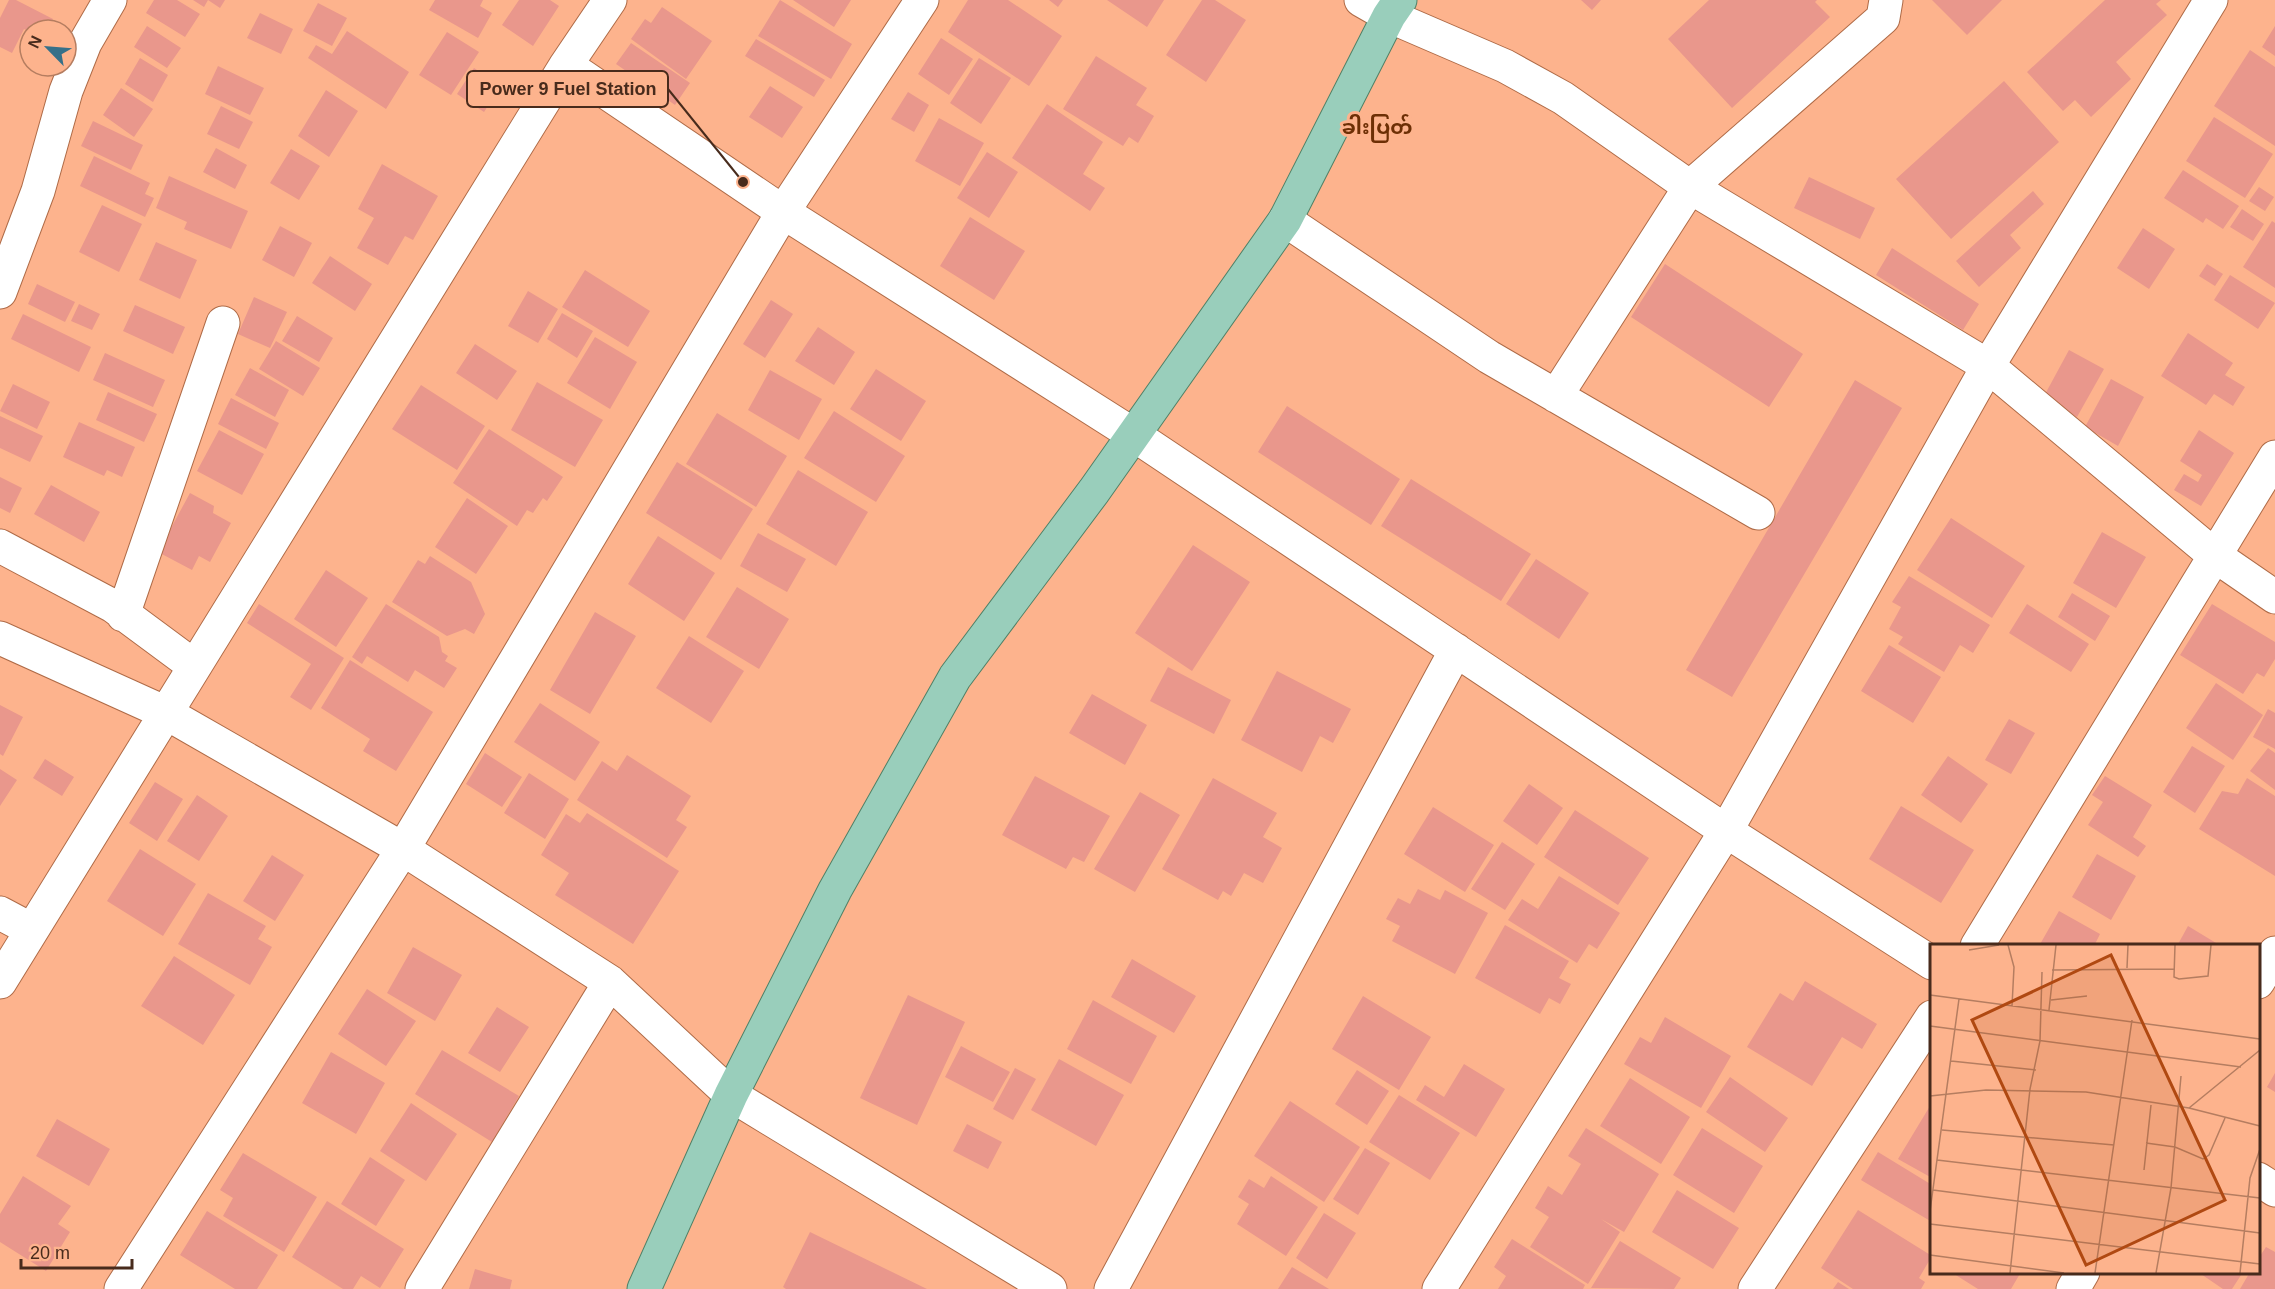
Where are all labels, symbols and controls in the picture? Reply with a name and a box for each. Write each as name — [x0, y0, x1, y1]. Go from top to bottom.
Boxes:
north arrow — [18, 18, 78, 78]
text: N — [25, 33, 45, 51]
callout: Power 9 Fuel Station — [467, 71, 668, 107]
text: Power 9 Fuel Station — [479, 79, 657, 99]
district label: ခါးပြတ် — [1342, 114, 1412, 143]
inset map — [1930, 944, 2260, 1274]
scale bar — [21, 1232, 132, 1270]
text: 20 m — [30, 1243, 70, 1263]

